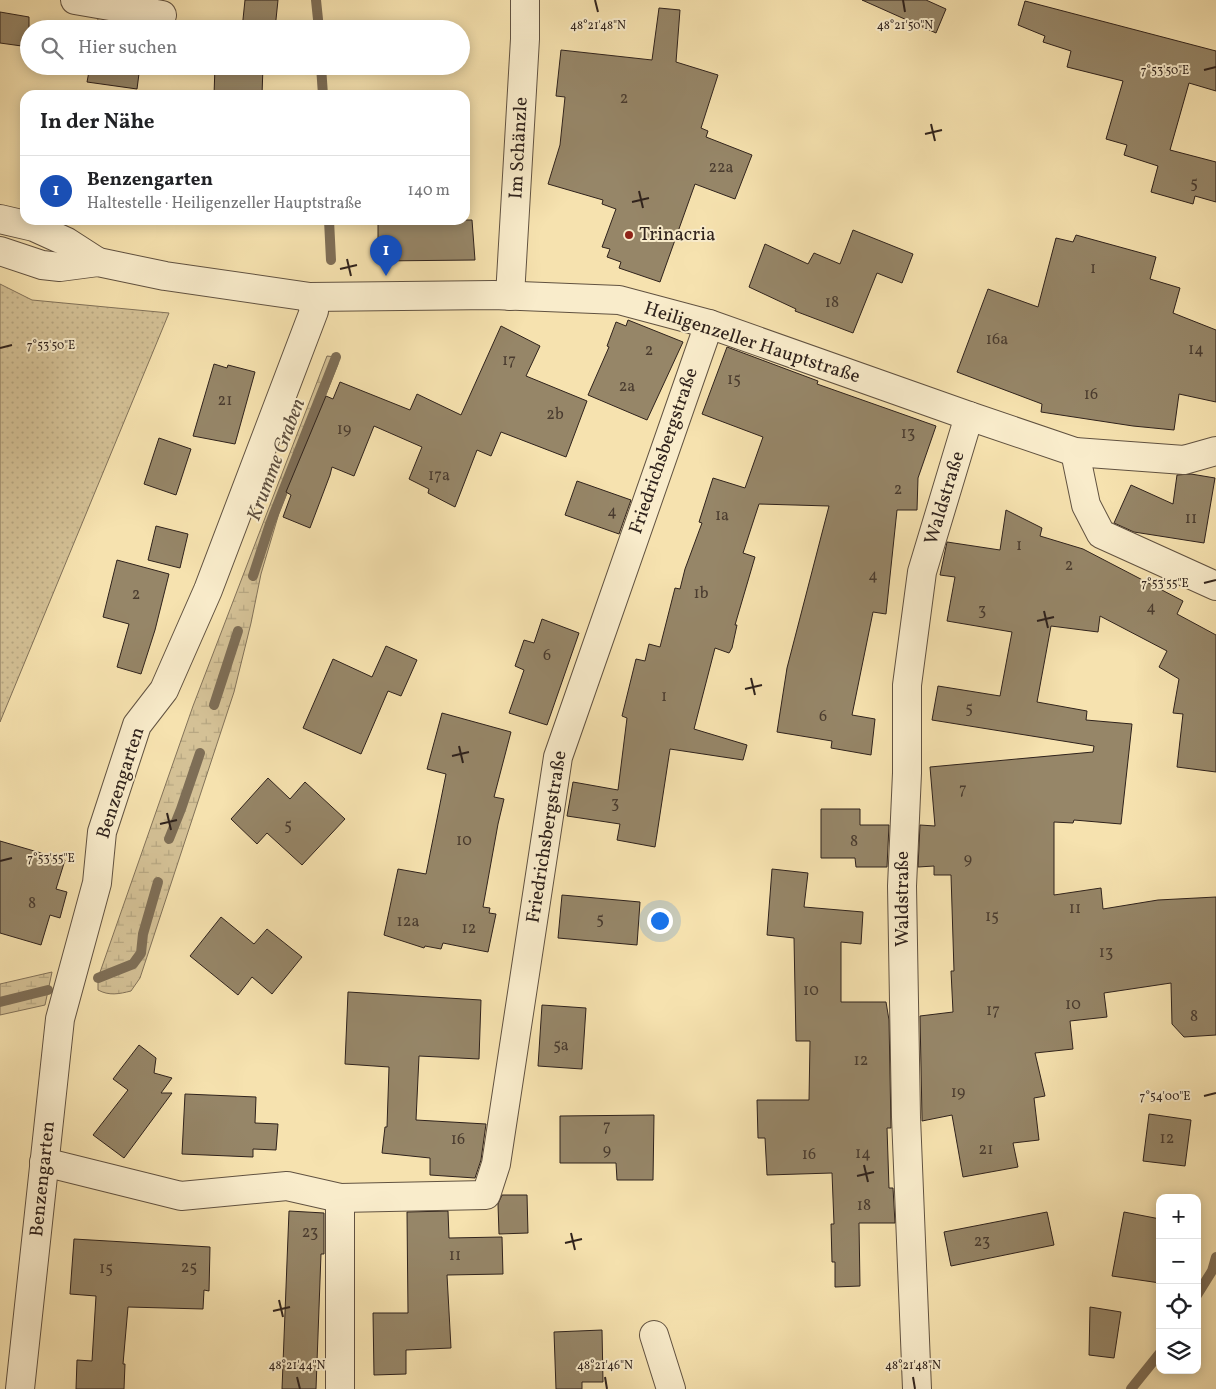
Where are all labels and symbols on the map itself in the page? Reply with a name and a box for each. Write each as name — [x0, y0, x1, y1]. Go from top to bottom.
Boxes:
text: 48°21'48"N — [570, 18, 626, 34]
text: 48°21'50"N — [877, 18, 933, 34]
text: 7°53'50"E — [1141, 63, 1189, 79]
house number: 2 — [620, 88, 628, 110]
street label: Im Schänzle — [503, 96, 535, 200]
house number: 22a — [708, 157, 734, 179]
house number: 5 — [1190, 173, 1198, 195]
place label: Trinacria — [639, 222, 715, 248]
marker: Trinacria — [623, 229, 635, 241]
pin: 1 — [370, 235, 402, 276]
house number: 1 — [1090, 258, 1096, 280]
house number: 18 — [825, 292, 839, 314]
street label: Heiligenzeller Hauptstraße — [641, 296, 863, 390]
house number: 16a — [986, 329, 1008, 351]
text: 7°53'50"E — [27, 338, 75, 354]
house number: 14 — [1188, 339, 1204, 361]
house number: 2 — [645, 340, 653, 362]
house number: 17 — [502, 350, 516, 372]
street label: Friedrichsbergstraße — [623, 364, 705, 538]
house number: 15 — [727, 369, 741, 391]
house number: 2a — [619, 376, 635, 398]
house number: 16 — [1084, 384, 1098, 406]
house number: 21 — [218, 390, 232, 412]
water label: Krumme Graben — [241, 395, 313, 525]
house number: 2b — [546, 404, 564, 426]
house number: 19 — [337, 419, 351, 441]
house number: 13 — [901, 423, 915, 445]
street label: Waldstraße — [919, 448, 971, 548]
house number: 17a — [428, 465, 450, 487]
house number: 2 — [894, 479, 902, 501]
house number: 4 — [607, 501, 617, 523]
house number: 1a — [715, 505, 729, 527]
house number: 11 — [1185, 508, 1197, 530]
house number: 1 — [1016, 535, 1022, 557]
house number: 2 — [1065, 555, 1073, 577]
house number: 4 — [868, 565, 878, 587]
text: 7°53'55"E — [1141, 576, 1189, 592]
house number: 1b — [694, 583, 709, 605]
house number: 2 — [132, 584, 140, 606]
house number: 4 — [1146, 597, 1156, 619]
house number: 3 — [978, 600, 986, 622]
house number: 6 — [543, 645, 551, 667]
house number: 1 — [661, 686, 667, 708]
house number: 5 — [965, 698, 973, 720]
house number: 6 — [819, 706, 827, 728]
street label: Benzengarten — [91, 724, 151, 842]
street label: Friedrichsbergstraße — [521, 749, 573, 925]
house number: 7 — [959, 779, 967, 801]
house number: 3 — [611, 793, 619, 815]
house number: 5 — [284, 815, 292, 837]
house number: 10 — [456, 830, 472, 852]
house number: 8 — [850, 831, 858, 853]
house number: 9 — [964, 849, 972, 871]
text: 7°53'55"E — [27, 851, 75, 867]
street label: Waldstraße — [890, 851, 916, 947]
house number: 8 — [28, 893, 36, 915]
house number: 11 — [1069, 898, 1081, 920]
house number: 15 — [985, 906, 999, 928]
your location — [647, 908, 673, 934]
house number: 5 — [596, 909, 604, 931]
house number: 12a — [397, 911, 419, 933]
house number: 12 — [462, 918, 476, 940]
house number: 13 — [1099, 942, 1113, 964]
house number: 10 — [803, 980, 819, 1002]
house number: 10 — [1065, 994, 1081, 1016]
house number: 17 — [986, 1000, 1000, 1022]
house number: 8 — [1190, 1006, 1198, 1028]
house number: 5a — [553, 1035, 569, 1057]
house number: 12 — [854, 1050, 868, 1072]
house number: 19 — [951, 1082, 965, 1104]
text: 7°54'00"E — [1140, 1089, 1190, 1105]
house number: 7 — [603, 1116, 611, 1138]
street label: Benzengarten — [24, 1120, 62, 1238]
house number: 12 — [1160, 1128, 1174, 1150]
house number: 16 — [451, 1129, 465, 1151]
house number: 21 — [979, 1139, 993, 1161]
house number: 9 — [603, 1140, 611, 1162]
house number: 14 — [855, 1143, 871, 1165]
house number: 16 — [802, 1144, 816, 1166]
house number: 18 — [857, 1195, 871, 1217]
house number: 23 — [302, 1222, 318, 1244]
house number: 23 — [974, 1231, 990, 1253]
house number: 11 — [449, 1245, 461, 1267]
house number: 25 — [181, 1257, 197, 1279]
house number: 15 — [99, 1258, 113, 1280]
text: 48°21'44"N — [269, 1358, 326, 1374]
text: 48°21'46"N — [577, 1358, 633, 1374]
text: 48°21'48"N — [885, 1358, 941, 1374]

